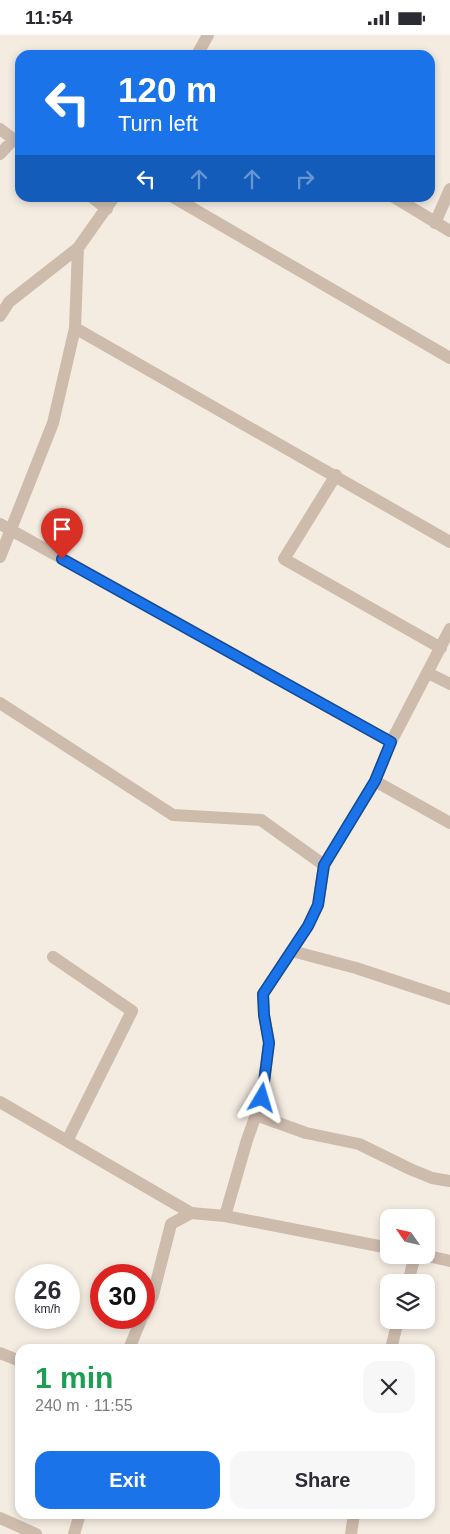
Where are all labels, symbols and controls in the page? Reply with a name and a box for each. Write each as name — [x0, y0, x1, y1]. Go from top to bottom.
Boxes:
text: 11:54 — [25, 7, 73, 28]
icon: left — [35, 70, 100, 135]
text: 120 m — [118, 70, 217, 109]
text: Turn left — [118, 111, 198, 136]
icon: left — [132, 165, 160, 193]
icon: ahead — [185, 165, 213, 193]
icon: ahead — [238, 165, 266, 193]
icon: right — [291, 165, 319, 193]
pin — [41, 508, 83, 559]
icon: arrive — [48, 515, 76, 543]
position arrow — [235, 1071, 287, 1123]
north arrow — [380, 1209, 435, 1264]
map controls — [380, 1209, 435, 1329]
speed limit sign: 30 — [90, 1264, 155, 1329]
button: layers — [380, 1274, 435, 1329]
text: 26 — [34, 1276, 61, 1304]
text: km/h — [34, 1302, 61, 1316]
text: 1 min — [35, 1361, 113, 1394]
button: close — [363, 1361, 415, 1413]
text: 240 m · 11:55 — [35, 1397, 133, 1414]
button: Exit — [35, 1451, 220, 1509]
button: Share — [230, 1451, 415, 1509]

